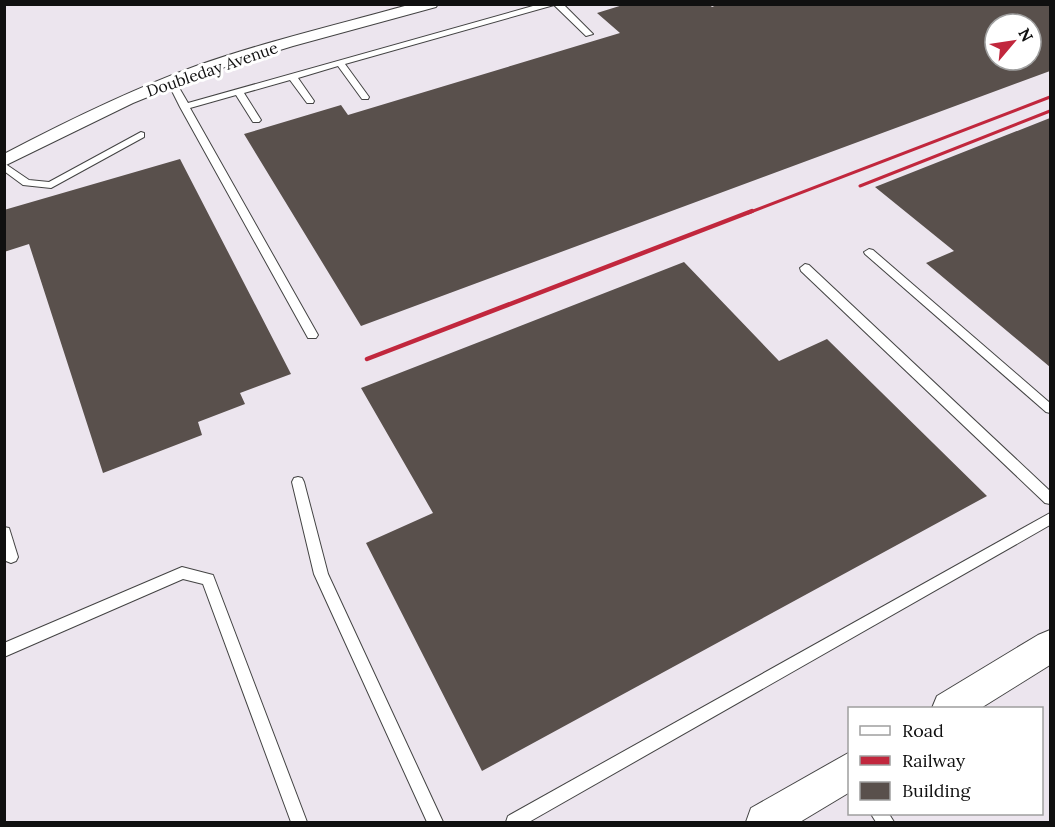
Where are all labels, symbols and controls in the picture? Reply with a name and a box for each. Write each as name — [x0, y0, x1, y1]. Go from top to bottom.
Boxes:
north arrow — [983, 12, 1043, 72]
text: N — [1014, 24, 1038, 45]
street label: Doubleday Avenue — [144, 37, 281, 101]
legend — [848, 707, 1043, 815]
text: Road — [902, 719, 944, 742]
text: Railway — [902, 749, 966, 772]
text: Building — [902, 779, 972, 802]

